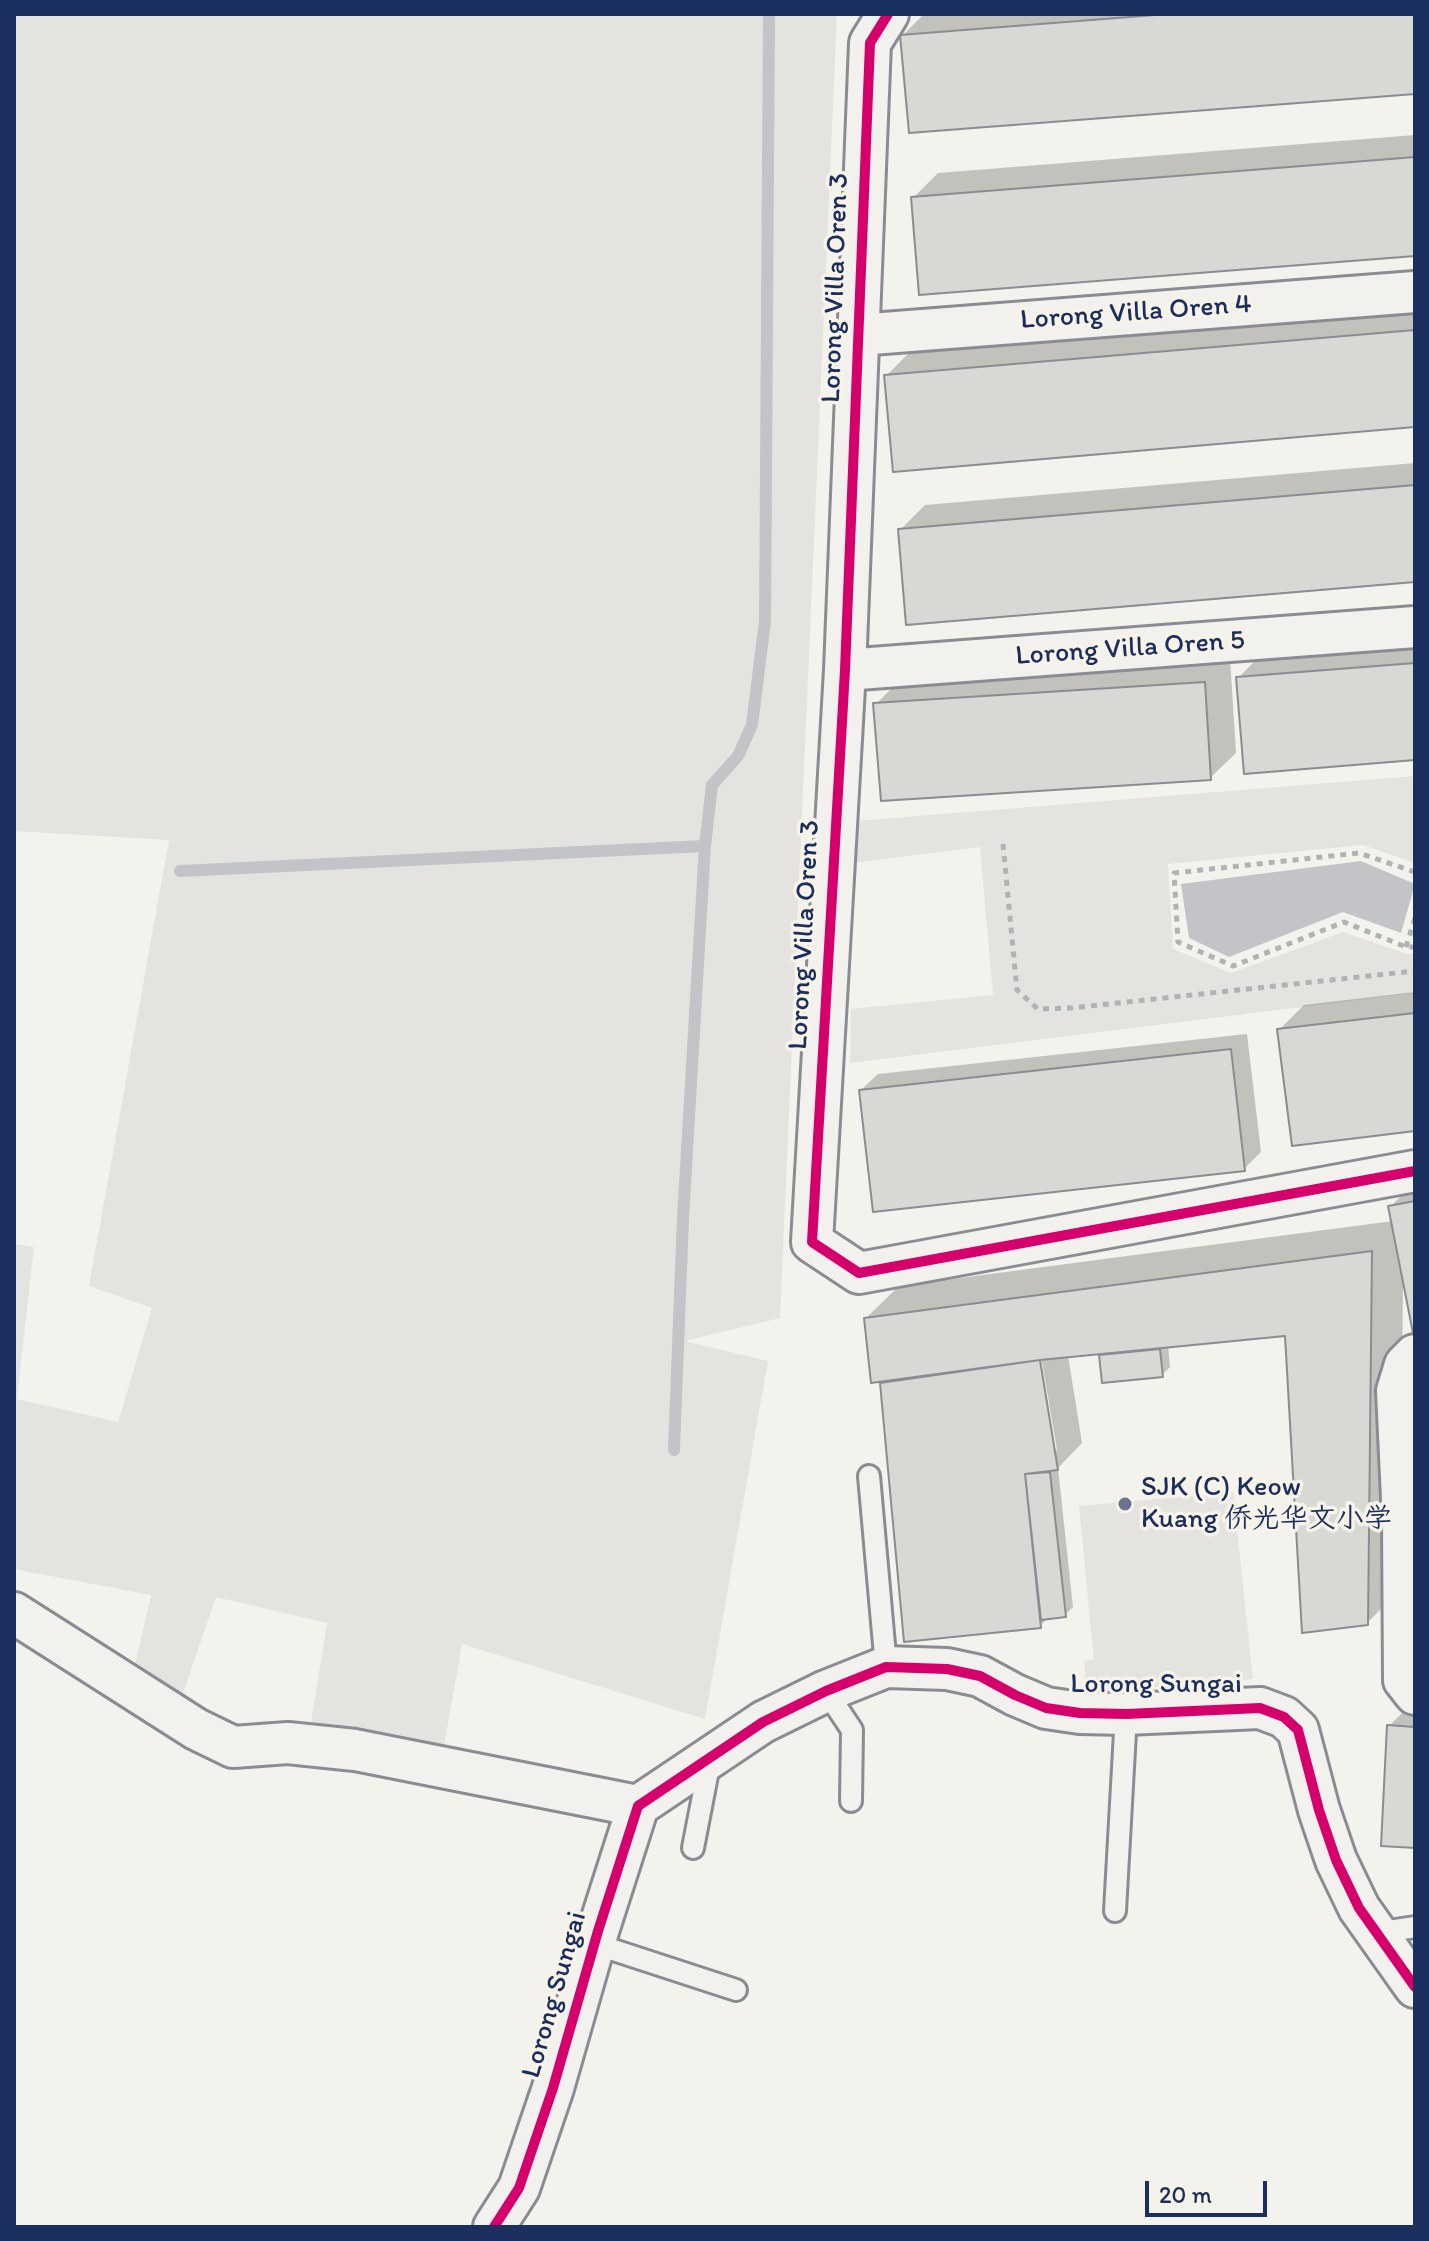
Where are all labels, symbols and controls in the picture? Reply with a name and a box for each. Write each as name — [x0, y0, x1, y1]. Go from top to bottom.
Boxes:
street label: Lorong Villa Oren 3 — [815, 172, 857, 404]
street label: Lorong Villa Oren 4 — [1019, 288, 1253, 338]
street label: Lorong Villa Oren 5 — [1014, 624, 1246, 674]
street label: Lorong Villa Oren 3 — [782, 819, 828, 1051]
place label: SJK (C) Keow Kuang 侨光华文小学 — [1141, 1471, 1392, 1537]
marker: SJK (C) Keow Kuang 侨光华文小学 — [1116, 1495, 1134, 1513]
street label: Lorong Sungai — [1070, 1668, 1242, 1702]
street label: Lorong Sungai — [515, 1908, 595, 2082]
scale bar — [1149, 2165, 1271, 2215]
text: 20 m — [1159, 2180, 1212, 2209]

